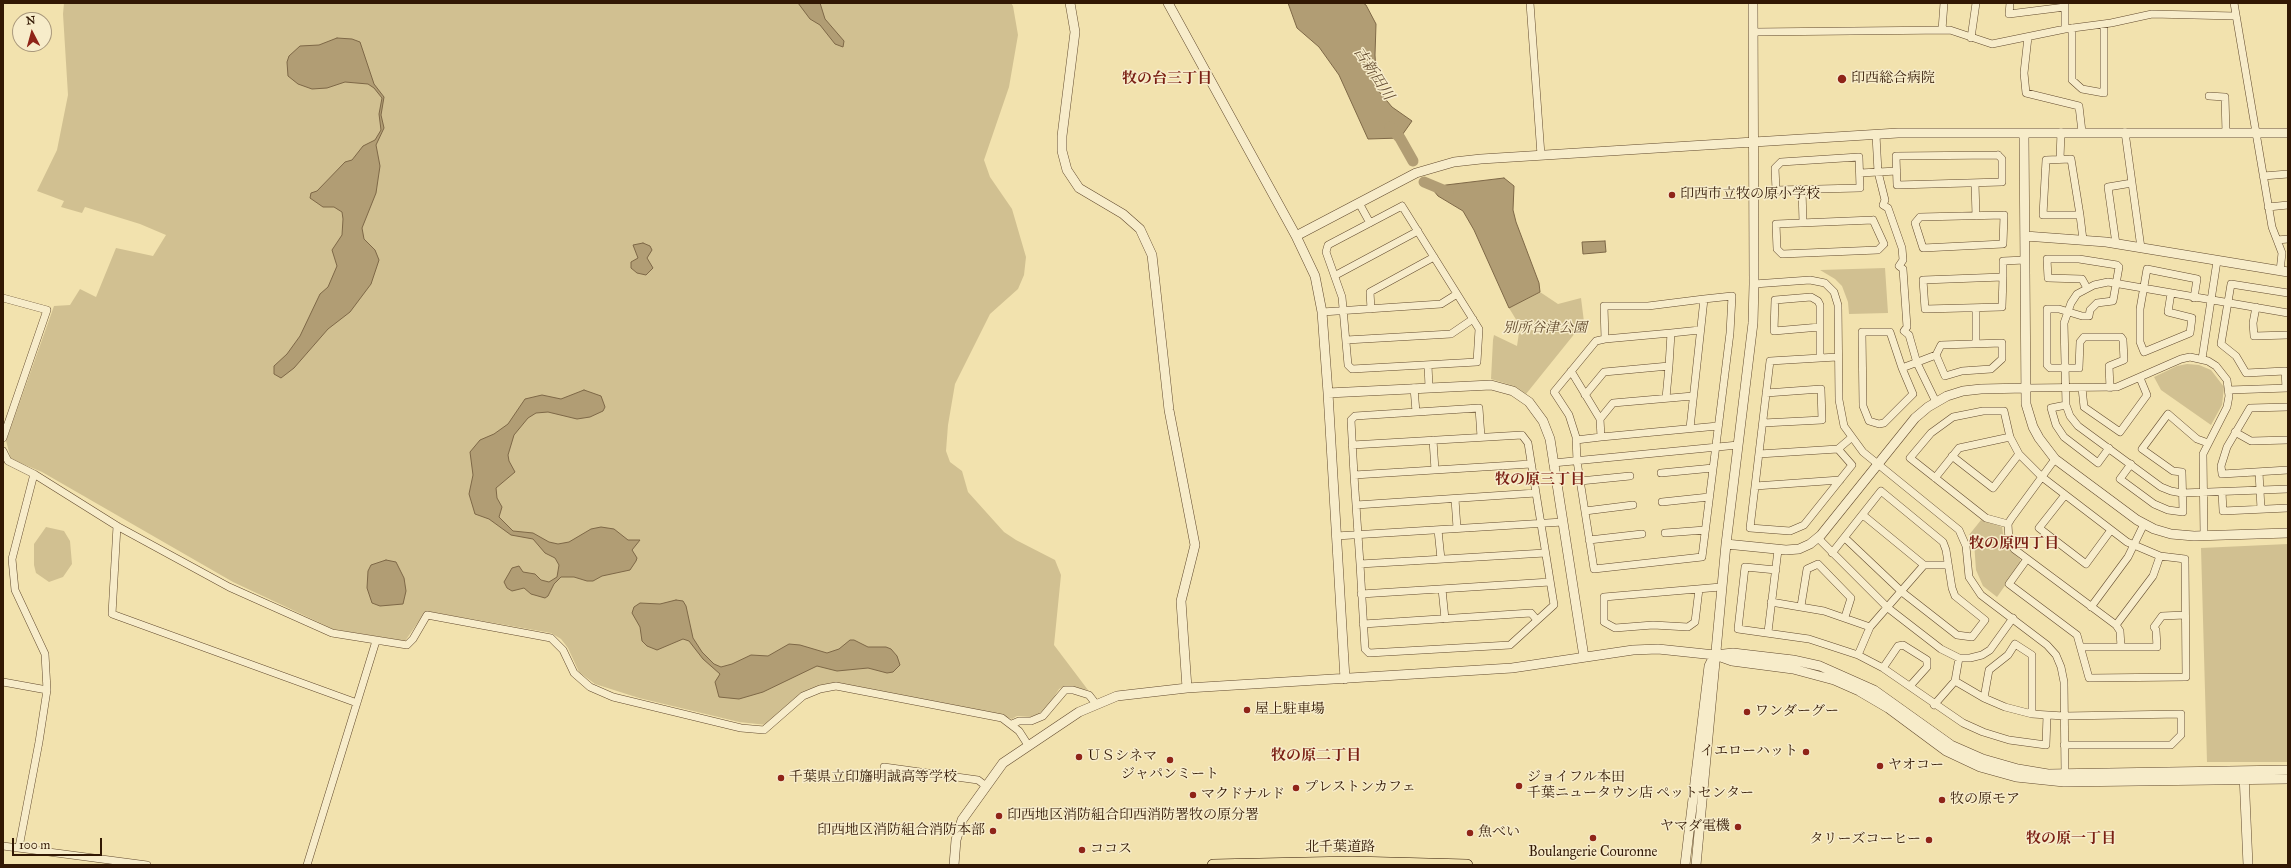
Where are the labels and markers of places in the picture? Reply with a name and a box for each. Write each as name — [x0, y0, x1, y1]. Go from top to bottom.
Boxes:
place label: 印西総合病院 — [1851, 71, 1935, 87]
marker: 印西総合病院 — [1836, 73, 1848, 85]
place label: 印西市立牧の原小学校 — [1680, 187, 1820, 203]
marker: 印西市立牧の原小学校 — [1667, 190, 1677, 200]
place label: 屋上駐車場 — [1255, 702, 1325, 718]
place label: ワンダーグー — [1755, 704, 1839, 720]
marker: 屋上駐車場 — [1242, 705, 1252, 715]
marker: ワンダーグー — [1742, 707, 1752, 717]
place label: イエローハット — [1700, 744, 1798, 760]
marker: イエローハット — [1801, 747, 1811, 757]
place label: ＵＳシネマ — [1087, 749, 1157, 765]
marker: ＵＳシネマ — [1074, 752, 1084, 762]
marker: ジャパンミート — [1165, 755, 1175, 765]
place label: ヤオコー — [1888, 758, 1944, 774]
marker: ヤオコー — [1875, 761, 1885, 771]
place label: ジャパンミート — [1121, 767, 1219, 783]
place label: 千葉県立印旛明誠高等学校 — [789, 770, 957, 786]
place label: ジョイフル本田 千葉ニュータウン店 ペットセンター — [1527, 770, 1754, 802]
marker: 千葉県立印旛明誠高等学校 — [776, 773, 786, 783]
place label: プレストンカフェ — [1304, 780, 1416, 796]
marker: ジョイフル本田 千葉ニュータウン店 ペットセンター — [1514, 781, 1524, 791]
marker: プレストンカフェ — [1291, 783, 1301, 793]
place label: マクドナルド — [1201, 787, 1285, 803]
marker: マクドナルド — [1188, 790, 1198, 800]
place label: 牧の原モア — [1950, 792, 2020, 808]
marker: 牧の原モア — [1937, 795, 1947, 805]
place label: 印西地区消防組合印西消防署牧の原分署 — [1007, 808, 1259, 824]
marker: 印西地区消防組合印西消防署牧の原分署 — [994, 811, 1004, 821]
place label: ヤマダ電機 — [1660, 819, 1730, 835]
marker: ヤマダ電機 — [1733, 822, 1743, 832]
place label: 印西地区消防組合消防本部 — [817, 823, 985, 839]
place label: 魚べい — [1478, 825, 1520, 841]
marker: 印西地区消防組合消防本部 — [988, 826, 998, 836]
marker: 魚べい — [1465, 828, 1475, 838]
place label: タリーズコーヒー — [1810, 832, 1921, 848]
marker: Boulangerie Couronne — [1588, 833, 1598, 843]
marker: タリーズコーヒー — [1924, 835, 1934, 845]
place label: ココス — [1090, 842, 1132, 858]
marker: ココス — [1077, 845, 1087, 855]
place label: Boulangerie Couronne — [1529, 845, 1657, 861]

